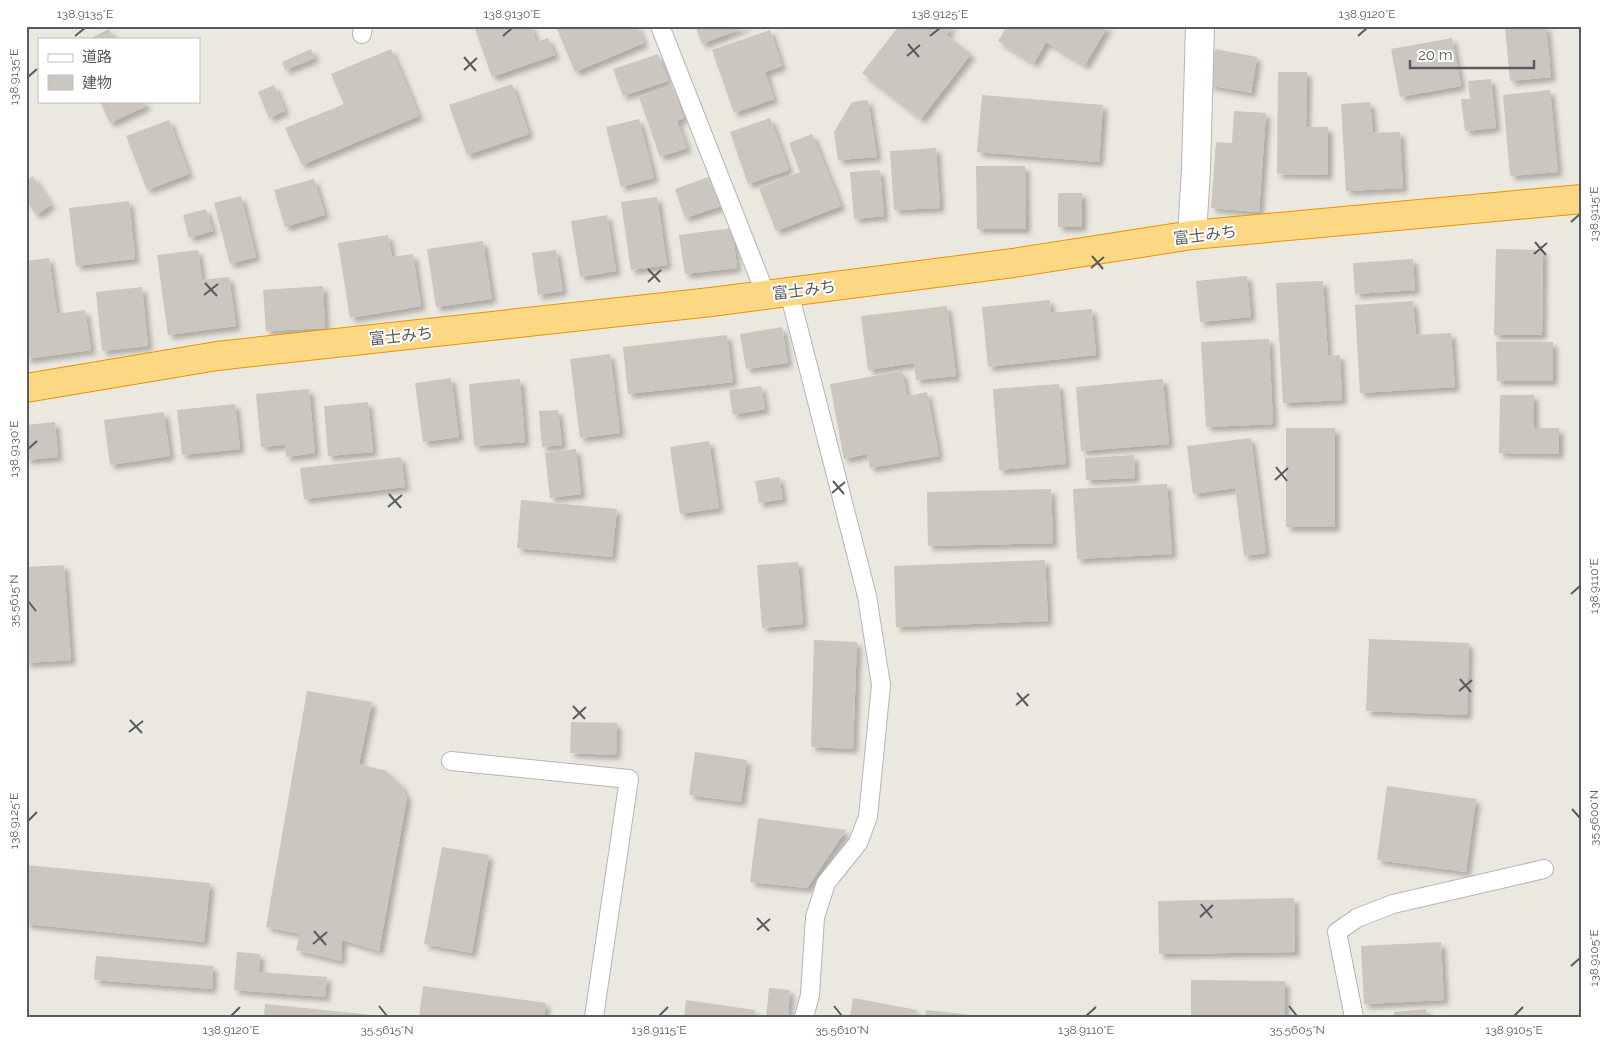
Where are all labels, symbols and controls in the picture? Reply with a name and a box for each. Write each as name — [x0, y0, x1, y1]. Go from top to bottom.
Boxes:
text: 138.9135°E — [57, 7, 113, 21]
text: 138.9130°E — [483, 7, 541, 21]
text: 138.9125°E — [912, 7, 968, 21]
text: 138.9120°E — [1339, 7, 1395, 21]
legend — [38, 38, 200, 102]
scale bar — [1410, 38, 1534, 70]
text: 20 m — [1418, 46, 1453, 64]
text: 道路 — [82, 48, 112, 66]
text: 138.9135°E — [7, 49, 21, 105]
text: 建物 — [82, 74, 112, 92]
text: 138.9115°E — [1587, 186, 1601, 242]
street label: 富士みち — [1172, 222, 1238, 248]
street label: 富士みち — [771, 277, 837, 303]
street label: 富士みち — [368, 323, 434, 349]
text: 138.9130°E — [7, 420, 21, 478]
text: 138.9110°E — [1587, 558, 1601, 614]
text: 35.5615°N — [7, 574, 21, 628]
text: 35.5600°N — [1587, 790, 1601, 846]
text: 138.9125°E — [7, 793, 21, 849]
text: 138.9105°E — [1587, 929, 1601, 987]
text: 138.9120°E — [203, 1023, 259, 1037]
text: 35.5615°N — [360, 1023, 414, 1037]
text: 138.9115°E — [631, 1023, 687, 1037]
text: 35.5610°N — [815, 1023, 869, 1037]
text: 138.9110°E — [1058, 1023, 1114, 1037]
text: 35.5605°N — [1269, 1023, 1325, 1037]
text: 138.9105°E — [1485, 1023, 1543, 1037]

